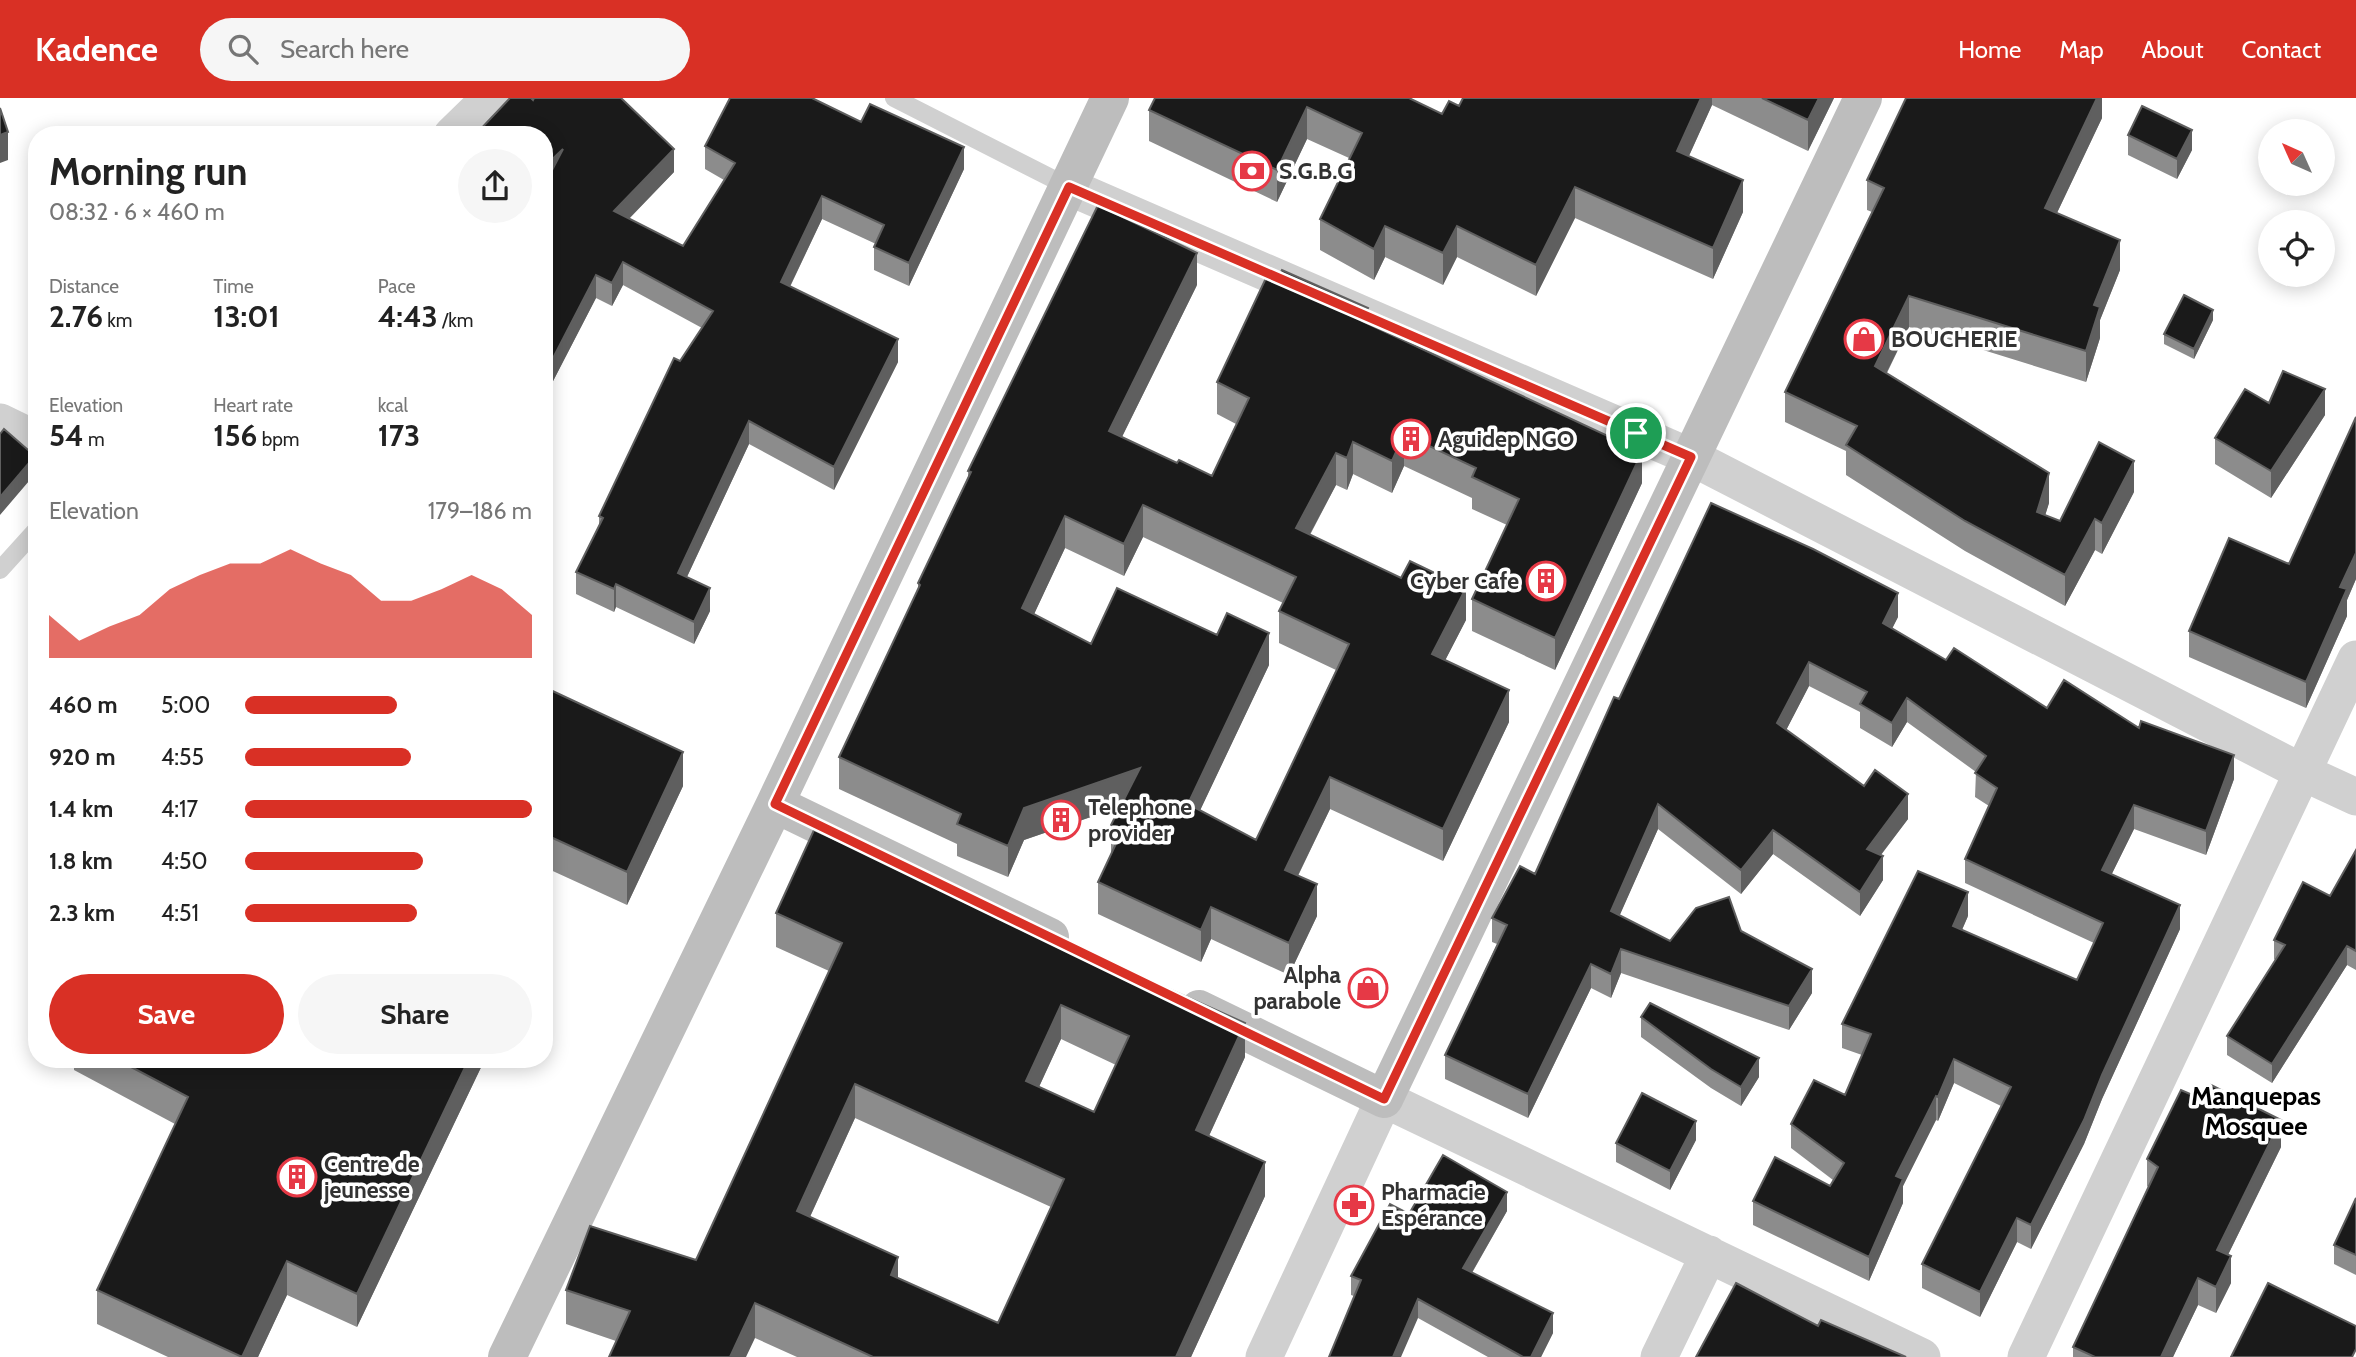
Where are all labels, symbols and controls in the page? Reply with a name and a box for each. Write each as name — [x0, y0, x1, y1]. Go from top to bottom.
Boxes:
search box — [200, 18, 690, 81]
text: Kadence — [35, 29, 158, 69]
icon: search — [224, 30, 262, 68]
text: Search here — [280, 33, 409, 65]
text: Home — [1958, 35, 2021, 64]
text: Map — [2059, 35, 2104, 64]
text: About — [2142, 35, 2204, 64]
text: Contact — [2242, 35, 2321, 64]
north arrow — [2258, 119, 2334, 196]
map controls — [2258, 119, 2335, 287]
text: Morning run — [49, 148, 248, 195]
button: share — [458, 149, 532, 223]
bank icon: S.G.B.G — [1231, 150, 1273, 192]
place label: S.G.B.G — [1279, 157, 1353, 185]
text: 08:32 · 6 × 460 m — [49, 198, 225, 226]
button: locate — [2258, 210, 2335, 287]
text: Distance — [49, 275, 119, 298]
text: Time — [213, 275, 254, 298]
text: Pace — [378, 275, 416, 298]
text: 2.76 — [49, 298, 103, 335]
text: 13:01 — [213, 298, 279, 335]
text: 4:43 — [378, 298, 438, 335]
text: km — [103, 309, 132, 332]
text: /km — [438, 309, 473, 332]
shop icon: BOUCHERIE — [1843, 318, 1885, 360]
place label: BOUCHERIE — [1891, 325, 2017, 353]
text: Elevation — [49, 394, 123, 417]
text: Heart rate — [213, 394, 293, 417]
text: kcal — [378, 394, 408, 417]
pin — [1606, 403, 1666, 463]
icon: arrive — [1617, 414, 1655, 452]
text: 54 — [49, 417, 84, 454]
text: 156 — [213, 417, 257, 454]
text: 173 — [378, 417, 420, 454]
building icon: Aguidep NGO — [1390, 418, 1432, 460]
place label: Aguidep NGO — [1438, 425, 1574, 453]
text: m — [84, 428, 105, 451]
text: bpm — [257, 428, 299, 451]
text: Elevation — [49, 497, 139, 525]
text: 179–186 m — [428, 497, 532, 525]
building icon: Cyber Cafe — [1525, 560, 1567, 602]
place label: Cyber Cafe — [1410, 567, 1519, 595]
text: 460 m — [49, 691, 118, 719]
text: 5:00 — [161, 691, 210, 719]
text: 920 m — [49, 743, 116, 771]
text: 4:55 — [161, 743, 204, 771]
place label: Telephone provider — [1088, 793, 1192, 847]
text: 1.4 km — [49, 795, 113, 823]
text: 4:17 — [161, 795, 198, 823]
building icon: Telephone provider — [1040, 799, 1082, 841]
text: 1.8 km — [49, 847, 113, 875]
text: 4:50 — [161, 847, 208, 875]
text: 2.3 km — [49, 899, 115, 927]
text: 4:51 — [161, 899, 199, 927]
place label: Alpha parabole — [1253, 961, 1342, 1015]
shop icon: Alpha parabole — [1347, 967, 1389, 1009]
button: Save — [49, 974, 284, 1054]
button: Share — [298, 974, 532, 1054]
district label: Manquepas Mosquee — [2191, 1080, 2321, 1142]
place label: Centre de jeunesse — [323, 1150, 420, 1204]
building icon: Centre de jeunesse — [276, 1156, 318, 1198]
place label: Pharmacie Espérance — [1381, 1178, 1486, 1232]
pharmacy icon: Pharmacie Espérance — [1333, 1184, 1375, 1226]

